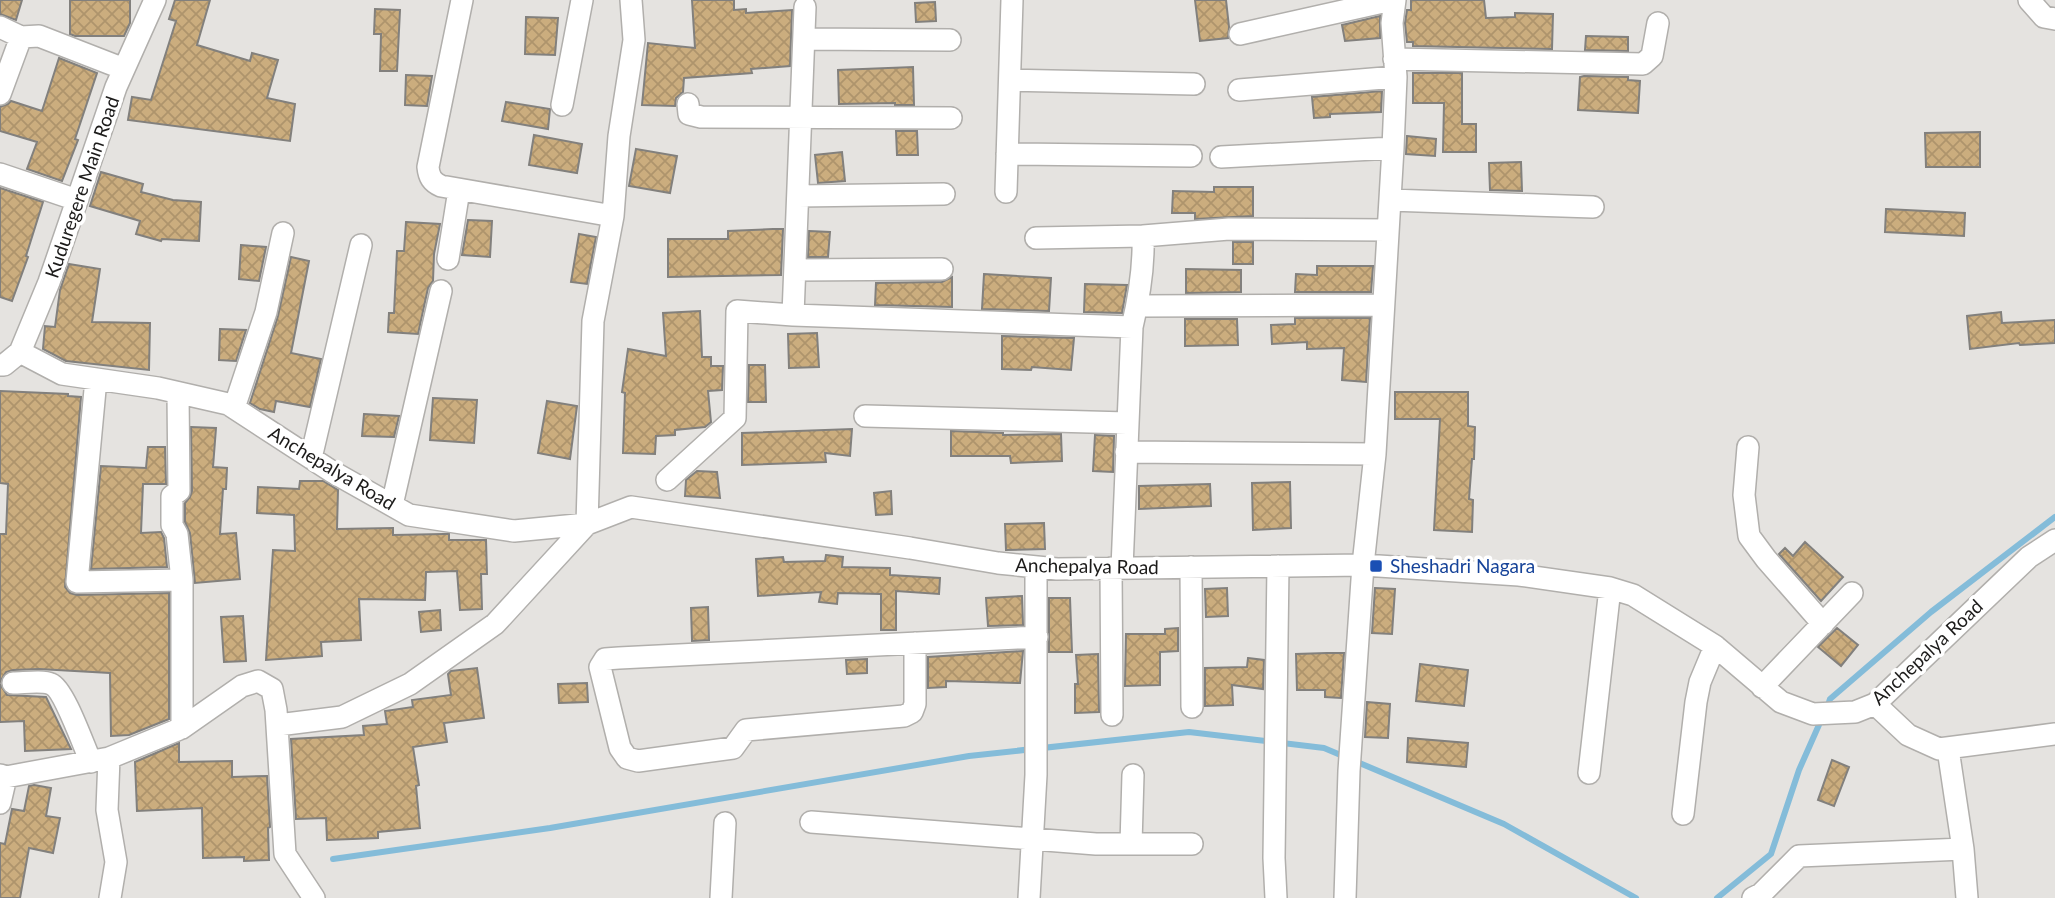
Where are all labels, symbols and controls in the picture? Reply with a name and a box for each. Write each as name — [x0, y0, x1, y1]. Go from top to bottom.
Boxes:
street label: Kuduregere Main Road — [40, 93, 123, 281]
street label: Anchepalya Road — [265, 421, 400, 514]
street label: Anchepalya Road — [1015, 553, 1159, 578]
place label: Sheshadri Nagara — [1390, 554, 1535, 577]
marker: Sheshadri Nagara — [1368, 558, 1384, 574]
street label: Anchepalya Road — [1866, 594, 1987, 709]

